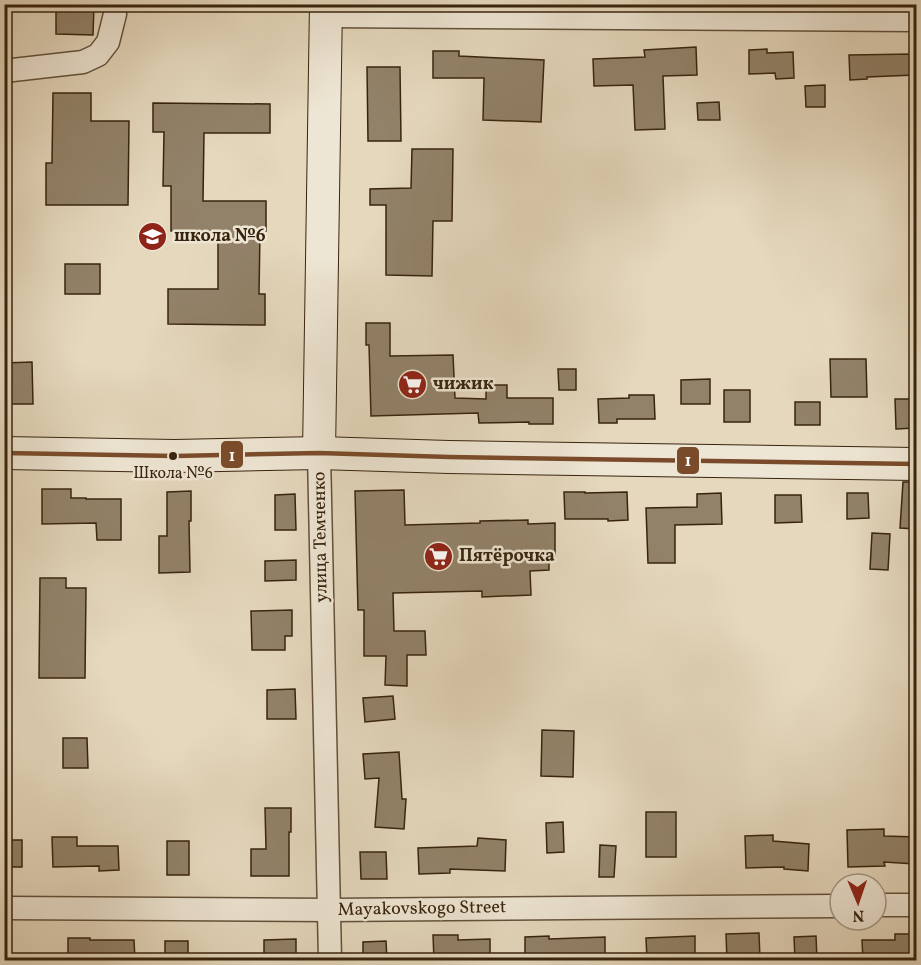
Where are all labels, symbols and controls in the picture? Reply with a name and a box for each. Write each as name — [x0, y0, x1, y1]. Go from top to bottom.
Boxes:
school or university icon: школа №6 — [137, 220, 169, 252]
place label: школа №6 — [174, 224, 266, 249]
supermarket icon: чижик — [396, 368, 428, 400]
place label: чижик — [433, 372, 494, 397]
line badge: 1 — [220, 440, 244, 469]
text: 1 — [229, 446, 235, 468]
line badge: 1 — [676, 446, 700, 475]
marker: Школа №6 — [167, 450, 179, 462]
text: 1 — [685, 451, 691, 473]
place label: Школа №6 — [133, 463, 213, 485]
street label: улица Темченко — [307, 471, 335, 603]
supermarket icon: Пятёрочка — [422, 540, 454, 572]
place label: Пятёрочка — [459, 544, 555, 569]
north arrow — [828, 872, 888, 932]
street label: Mayakovskogo Street — [337, 895, 507, 923]
text: N — [852, 904, 865, 926]

